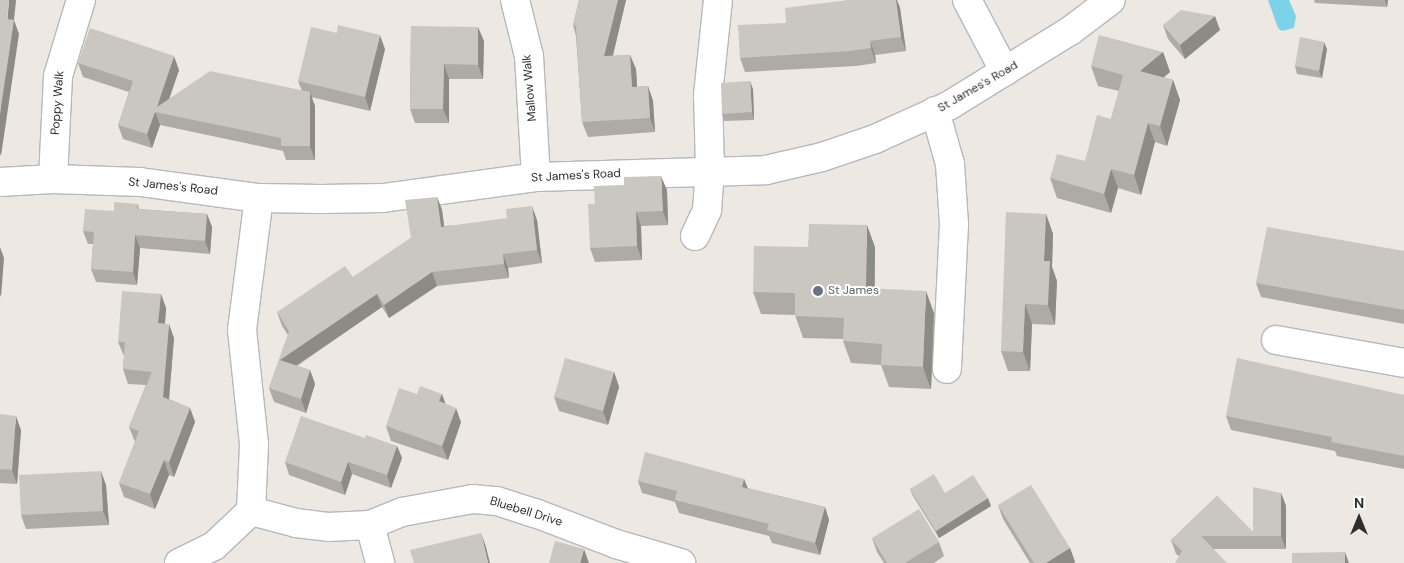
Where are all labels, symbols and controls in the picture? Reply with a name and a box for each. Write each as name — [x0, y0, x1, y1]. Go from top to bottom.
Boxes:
street label: Mallow Walk — [520, 54, 540, 122]
street label: St James's Road — [935, 58, 1021, 116]
street label: Poppy Walk — [49, 70, 67, 136]
street label: St James's Road — [531, 166, 621, 186]
street label: St James's Road — [127, 175, 219, 199]
place label: St James — [828, 284, 879, 298]
marker: St James — [812, 285, 824, 297]
north arrow — [1334, 493, 1384, 543]
street label: Bluebell Drive — [488, 494, 564, 530]
text: N — [1354, 494, 1364, 512]

